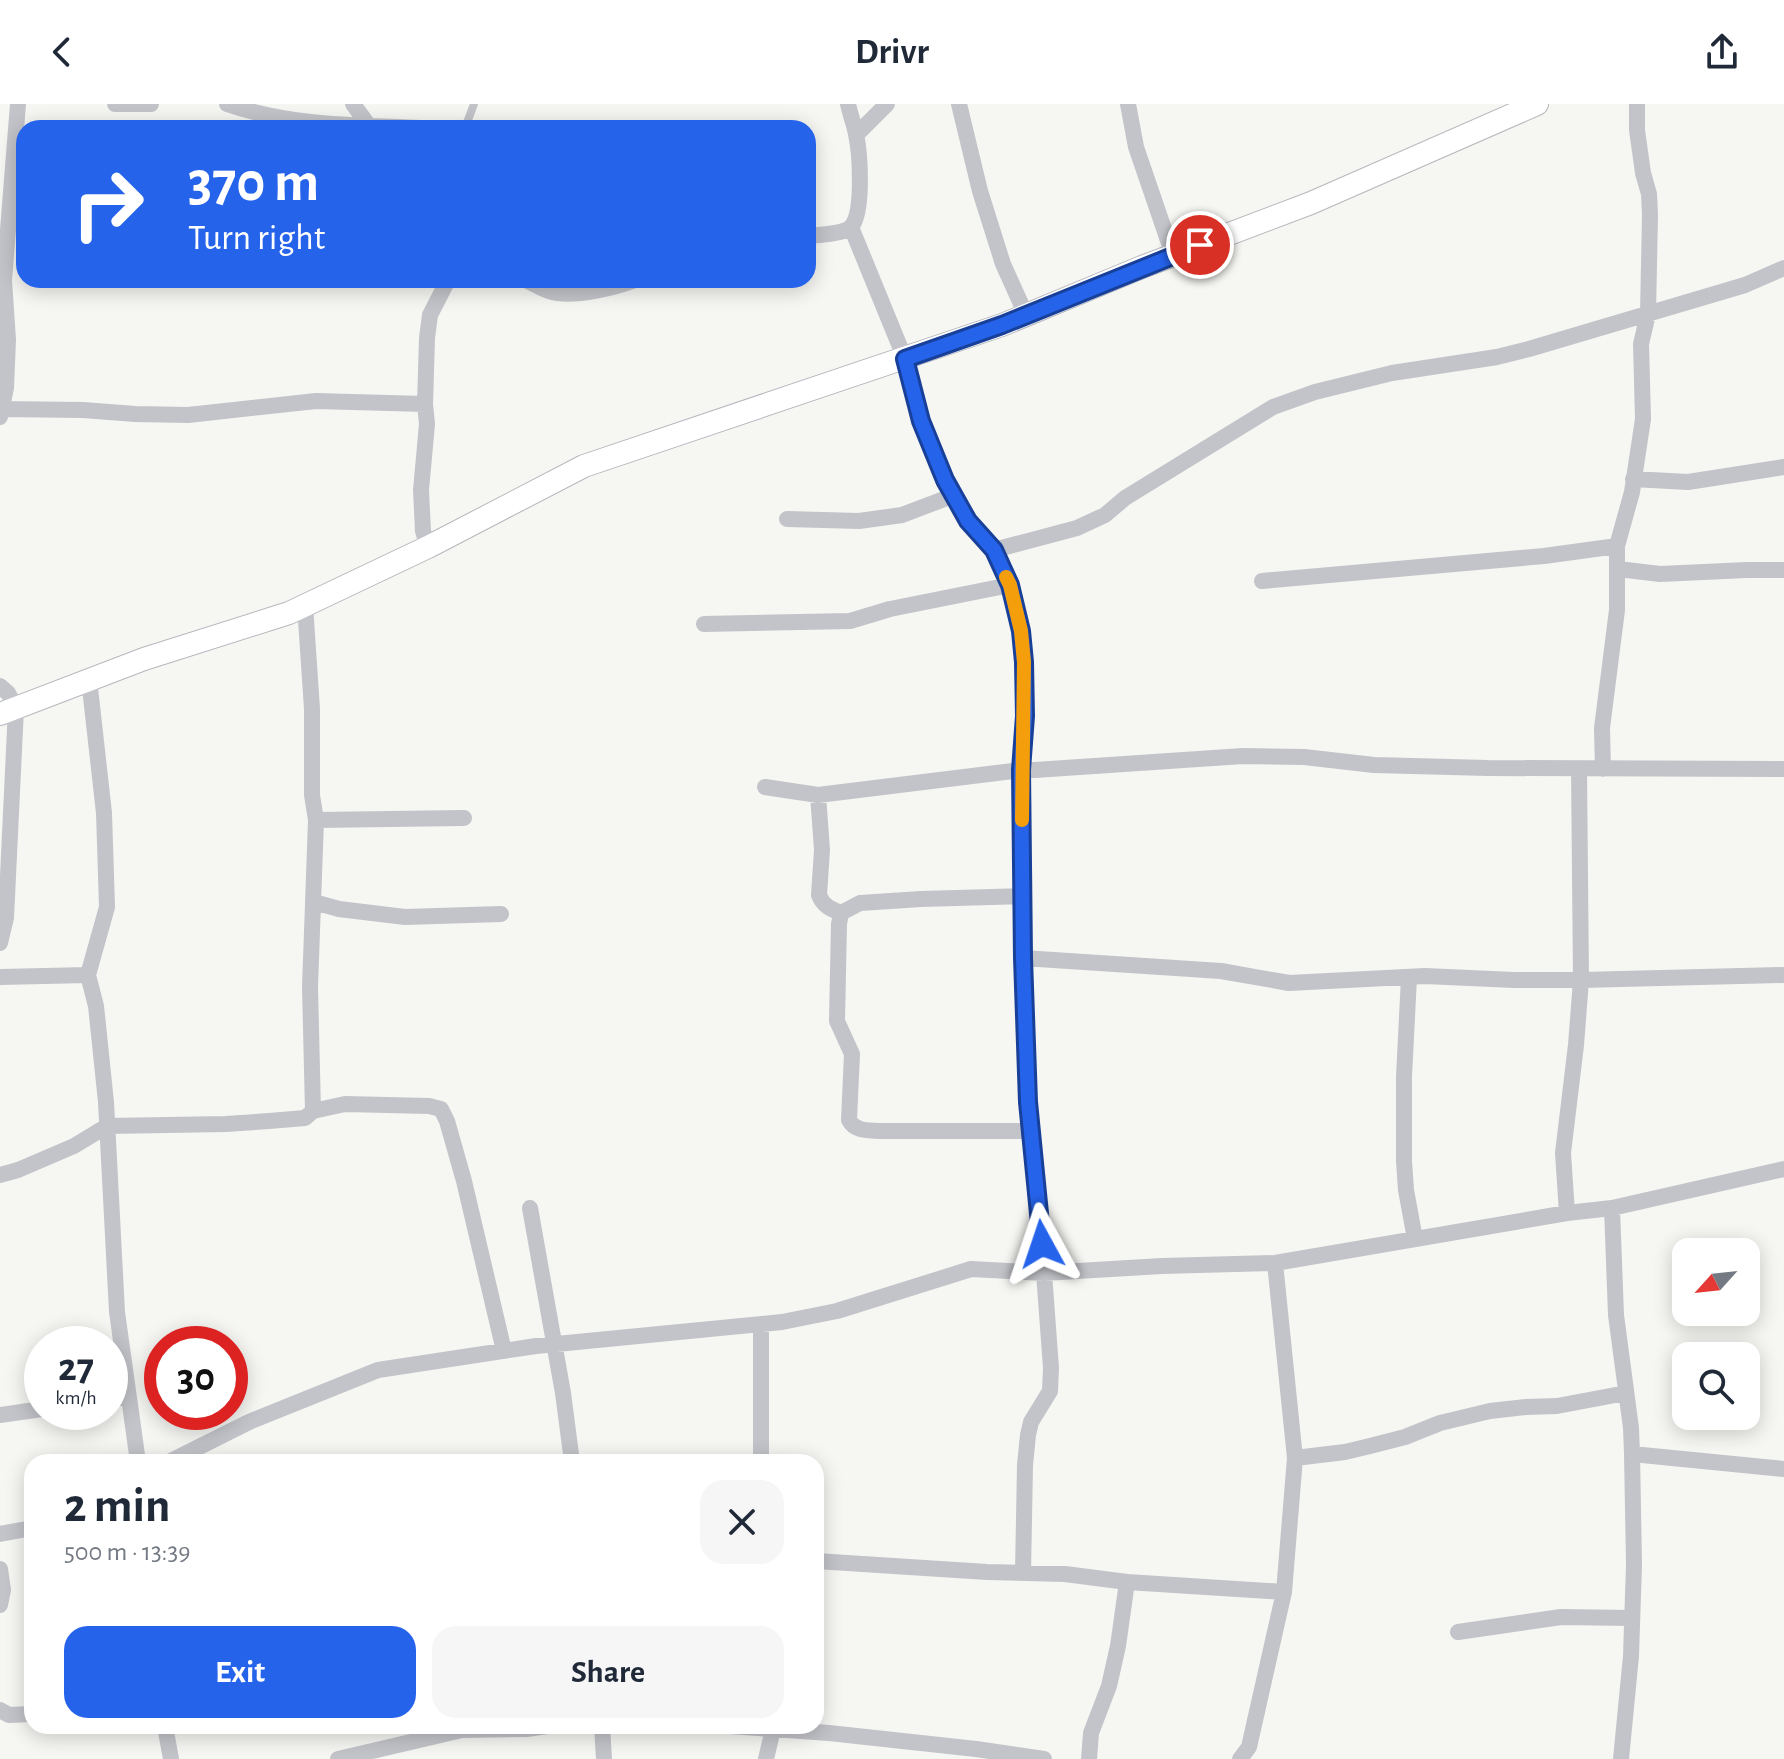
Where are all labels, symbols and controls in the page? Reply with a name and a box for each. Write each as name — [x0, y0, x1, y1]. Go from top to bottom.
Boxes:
icon: back — [40, 30, 84, 74]
icon: share — [1700, 30, 1744, 74]
text: Drivr — [855, 34, 929, 70]
icon: right — [56, 152, 160, 256]
text: 370 m — [188, 155, 319, 211]
pin — [1166, 211, 1234, 279]
text: Turn right — [188, 220, 325, 256]
icon: arrive — [1178, 223, 1222, 267]
position arrow — [1000, 1202, 1084, 1286]
north arrow — [1672, 1238, 1760, 1326]
map controls — [1672, 1238, 1760, 1430]
speed limit sign: 30 — [144, 1326, 248, 1430]
button: search — [1672, 1342, 1760, 1430]
text: 27 — [58, 1348, 94, 1388]
text: km/h — [55, 1388, 97, 1408]
button: close — [700, 1480, 784, 1564]
text: 2 min — [64, 1483, 171, 1531]
text: 500 m · 13:39 — [64, 1539, 191, 1565]
button: Exit — [64, 1626, 416, 1718]
button: Share — [432, 1626, 784, 1718]

